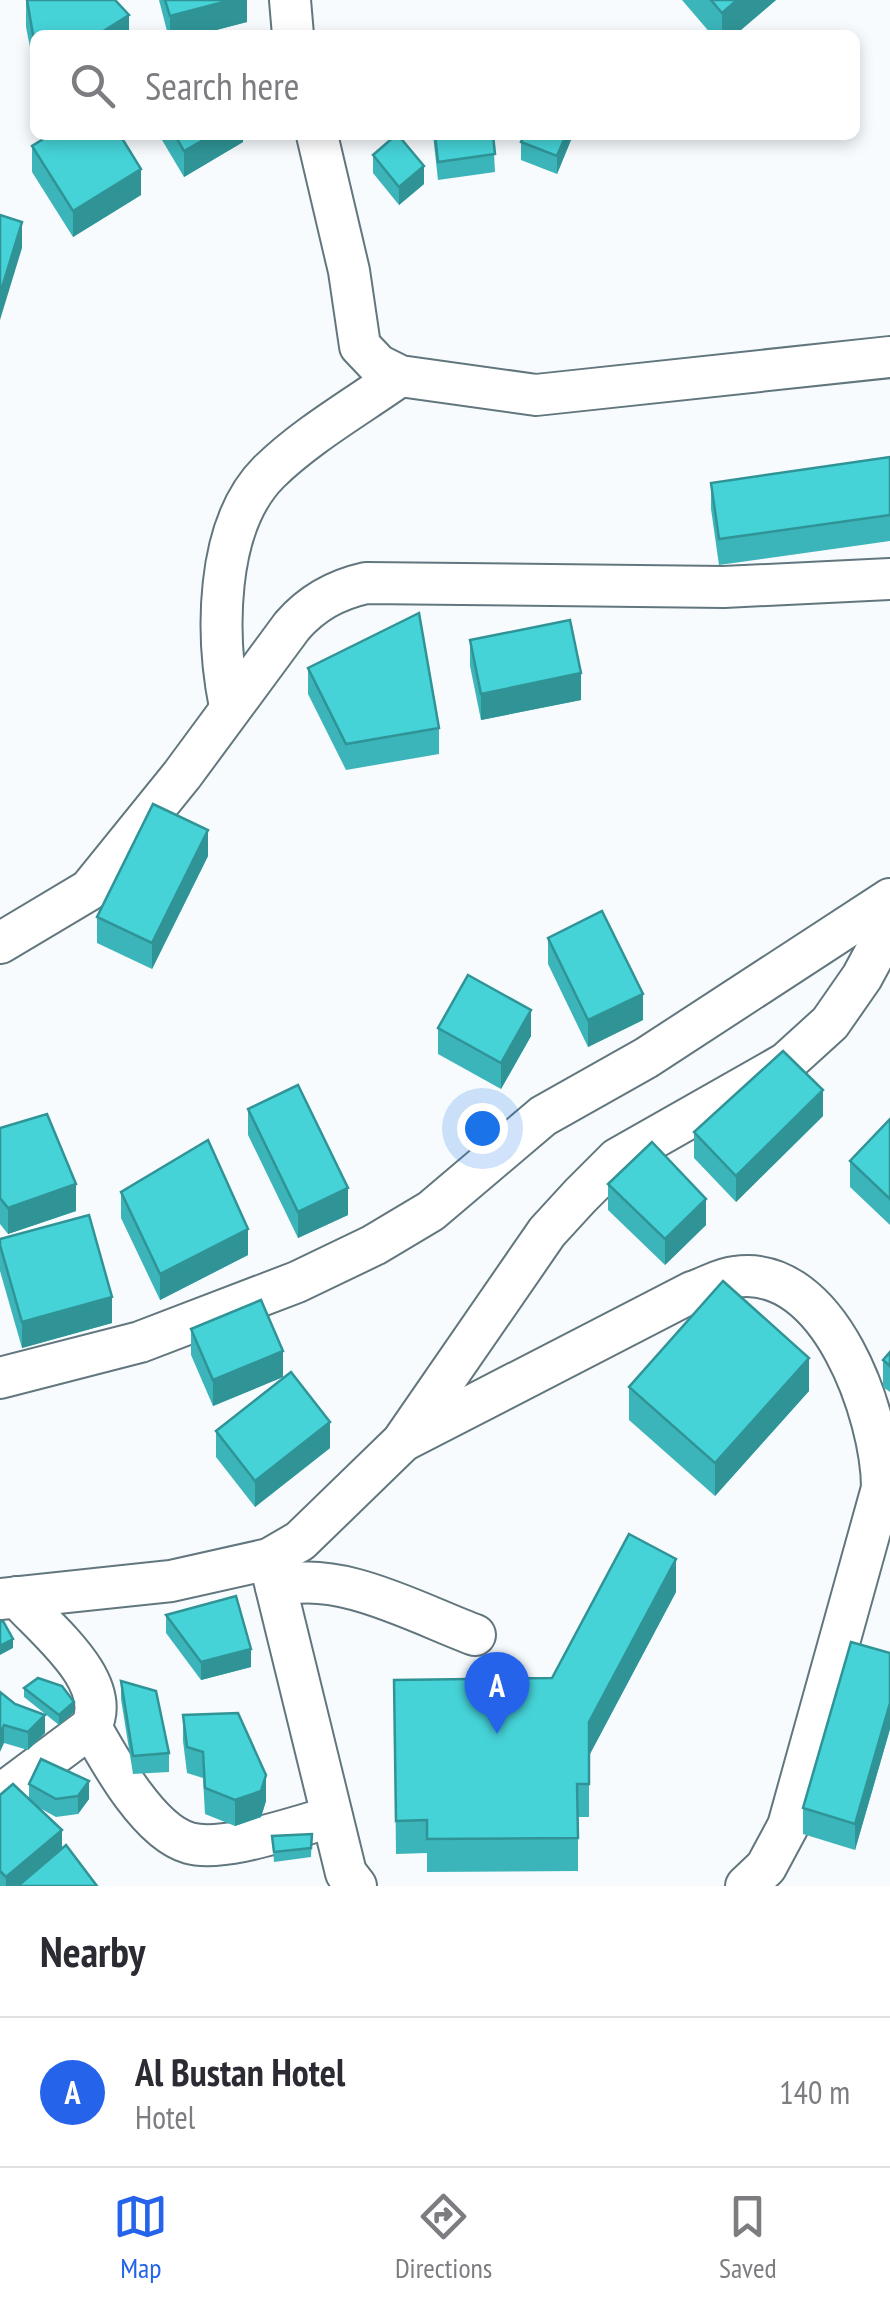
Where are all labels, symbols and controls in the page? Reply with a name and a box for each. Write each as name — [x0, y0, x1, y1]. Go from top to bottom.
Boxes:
search box — [30, 30, 860, 140]
icon: search — [65, 58, 120, 113]
text: Search here — [145, 61, 299, 110]
your location — [457, 1103, 508, 1154]
pin: A — [464, 1652, 530, 1734]
text: Nearby — [40, 1924, 145, 1979]
text: Al Bustan Hotel — [135, 2047, 345, 2096]
text: A — [64, 2071, 81, 2113]
text: 140 m — [779, 2071, 850, 2113]
text: Hotel — [135, 2096, 195, 2138]
tab: Map — [113, 2189, 168, 2286]
tab: Directions — [395, 2189, 492, 2286]
tab: Saved — [719, 2189, 777, 2286]

